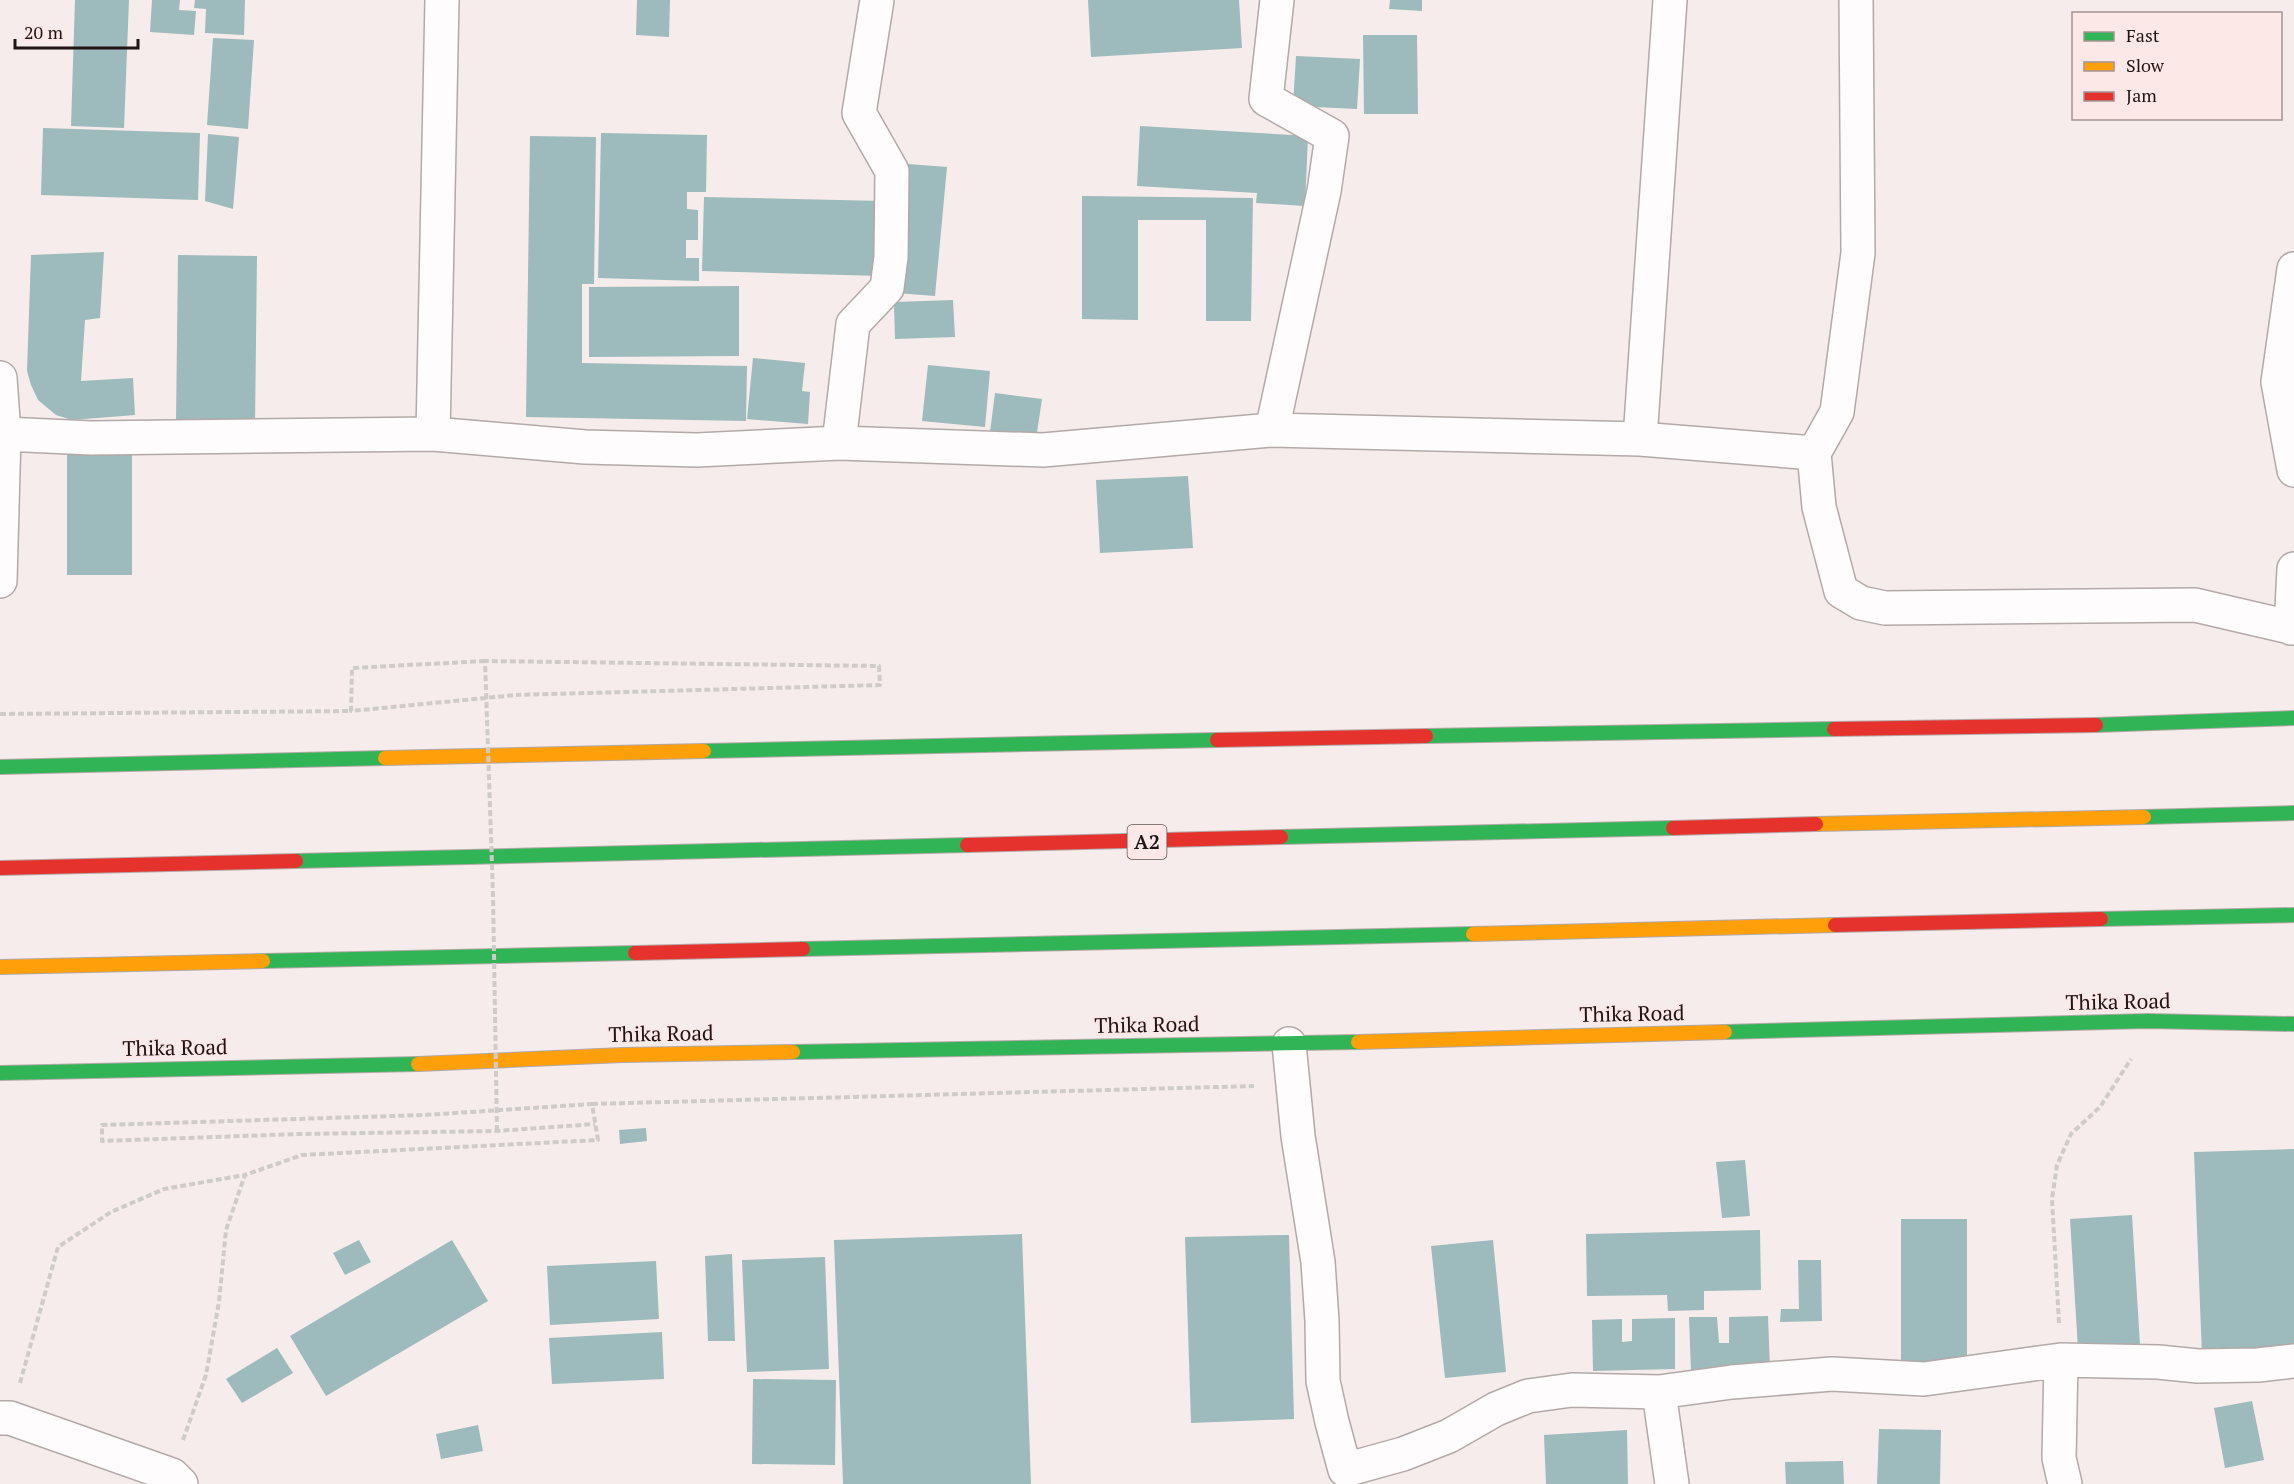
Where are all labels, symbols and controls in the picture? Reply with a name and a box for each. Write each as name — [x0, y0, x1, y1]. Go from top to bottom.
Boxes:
scale bar — [15, 12, 138, 50]
legend — [2072, 12, 2282, 120]
text: 20 m — [24, 20, 64, 44]
text: Fast — [2126, 23, 2160, 47]
text: Slow — [2126, 53, 2165, 77]
text: Jam — [2126, 83, 2157, 107]
road number: A2 — [1128, 825, 1166, 859]
street label: Thika Road — [2065, 986, 2171, 1016]
street label: Thika Road — [1579, 998, 1685, 1028]
street label: Thika Road — [1094, 1009, 1200, 1039]
street label: Thika Road — [608, 1018, 714, 1048]
street label: Thika Road — [122, 1032, 228, 1062]

